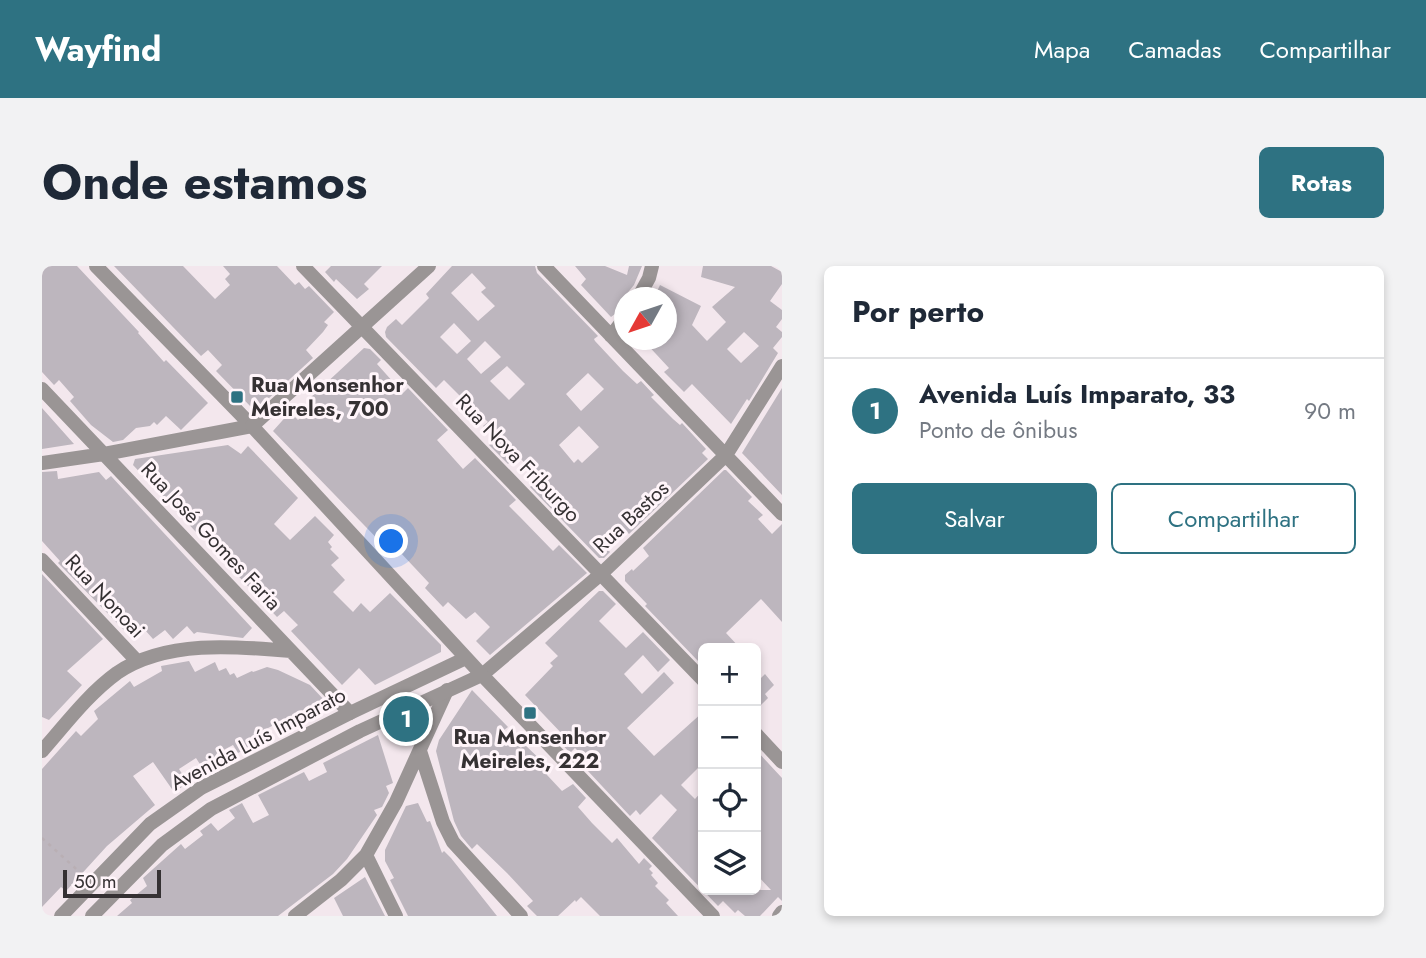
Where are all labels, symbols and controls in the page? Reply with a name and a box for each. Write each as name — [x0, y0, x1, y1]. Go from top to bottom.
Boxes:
text: Wayfind — [35, 26, 161, 73]
text: Mapa — [1034, 32, 1090, 67]
text: Camadas — [1128, 32, 1221, 67]
text: Compartilhar — [1259, 32, 1391, 67]
text: Onde estamos — [42, 147, 367, 217]
button: Rotas — [1259, 147, 1384, 218]
north arrow — [614, 287, 677, 350]
text: Por perto — [852, 290, 984, 333]
place label: Rua Monsenhor Meireles, 700 — [251, 370, 404, 424]
text: Avenida Luís Imparato, 33 — [919, 375, 1235, 413]
street label: Rua Nova Friburgo — [449, 387, 587, 529]
marker: Rua Monsenhor Meireles, 700 — [229, 389, 245, 405]
text: 1 — [869, 394, 881, 428]
text: 90 m — [1304, 394, 1356, 428]
text: Ponto de ônibus — [919, 413, 1077, 447]
street label: Rua José Gomes Faria — [134, 455, 288, 617]
street label: Rua Bastos — [586, 474, 676, 560]
button: Salvar — [852, 483, 1097, 554]
button: Compartilhar — [1111, 483, 1356, 554]
your location — [374, 524, 408, 558]
street label: Rua Nonoai — [58, 547, 152, 645]
map controls — [698, 643, 761, 895]
button: + — [698, 643, 761, 706]
street label: Avenida Luís Imparato — [165, 680, 351, 798]
pin: 1 — [383, 693, 429, 745]
marker: Rua Monsenhor Meireles, 222 — [522, 705, 538, 721]
button: − — [698, 706, 761, 769]
place label: Rua Monsenhor Meireles, 222 — [453, 722, 607, 776]
button: locate — [698, 769, 761, 832]
button: layers — [698, 832, 761, 895]
scale bar — [63, 867, 161, 899]
text: 50 m — [74, 868, 117, 895]

